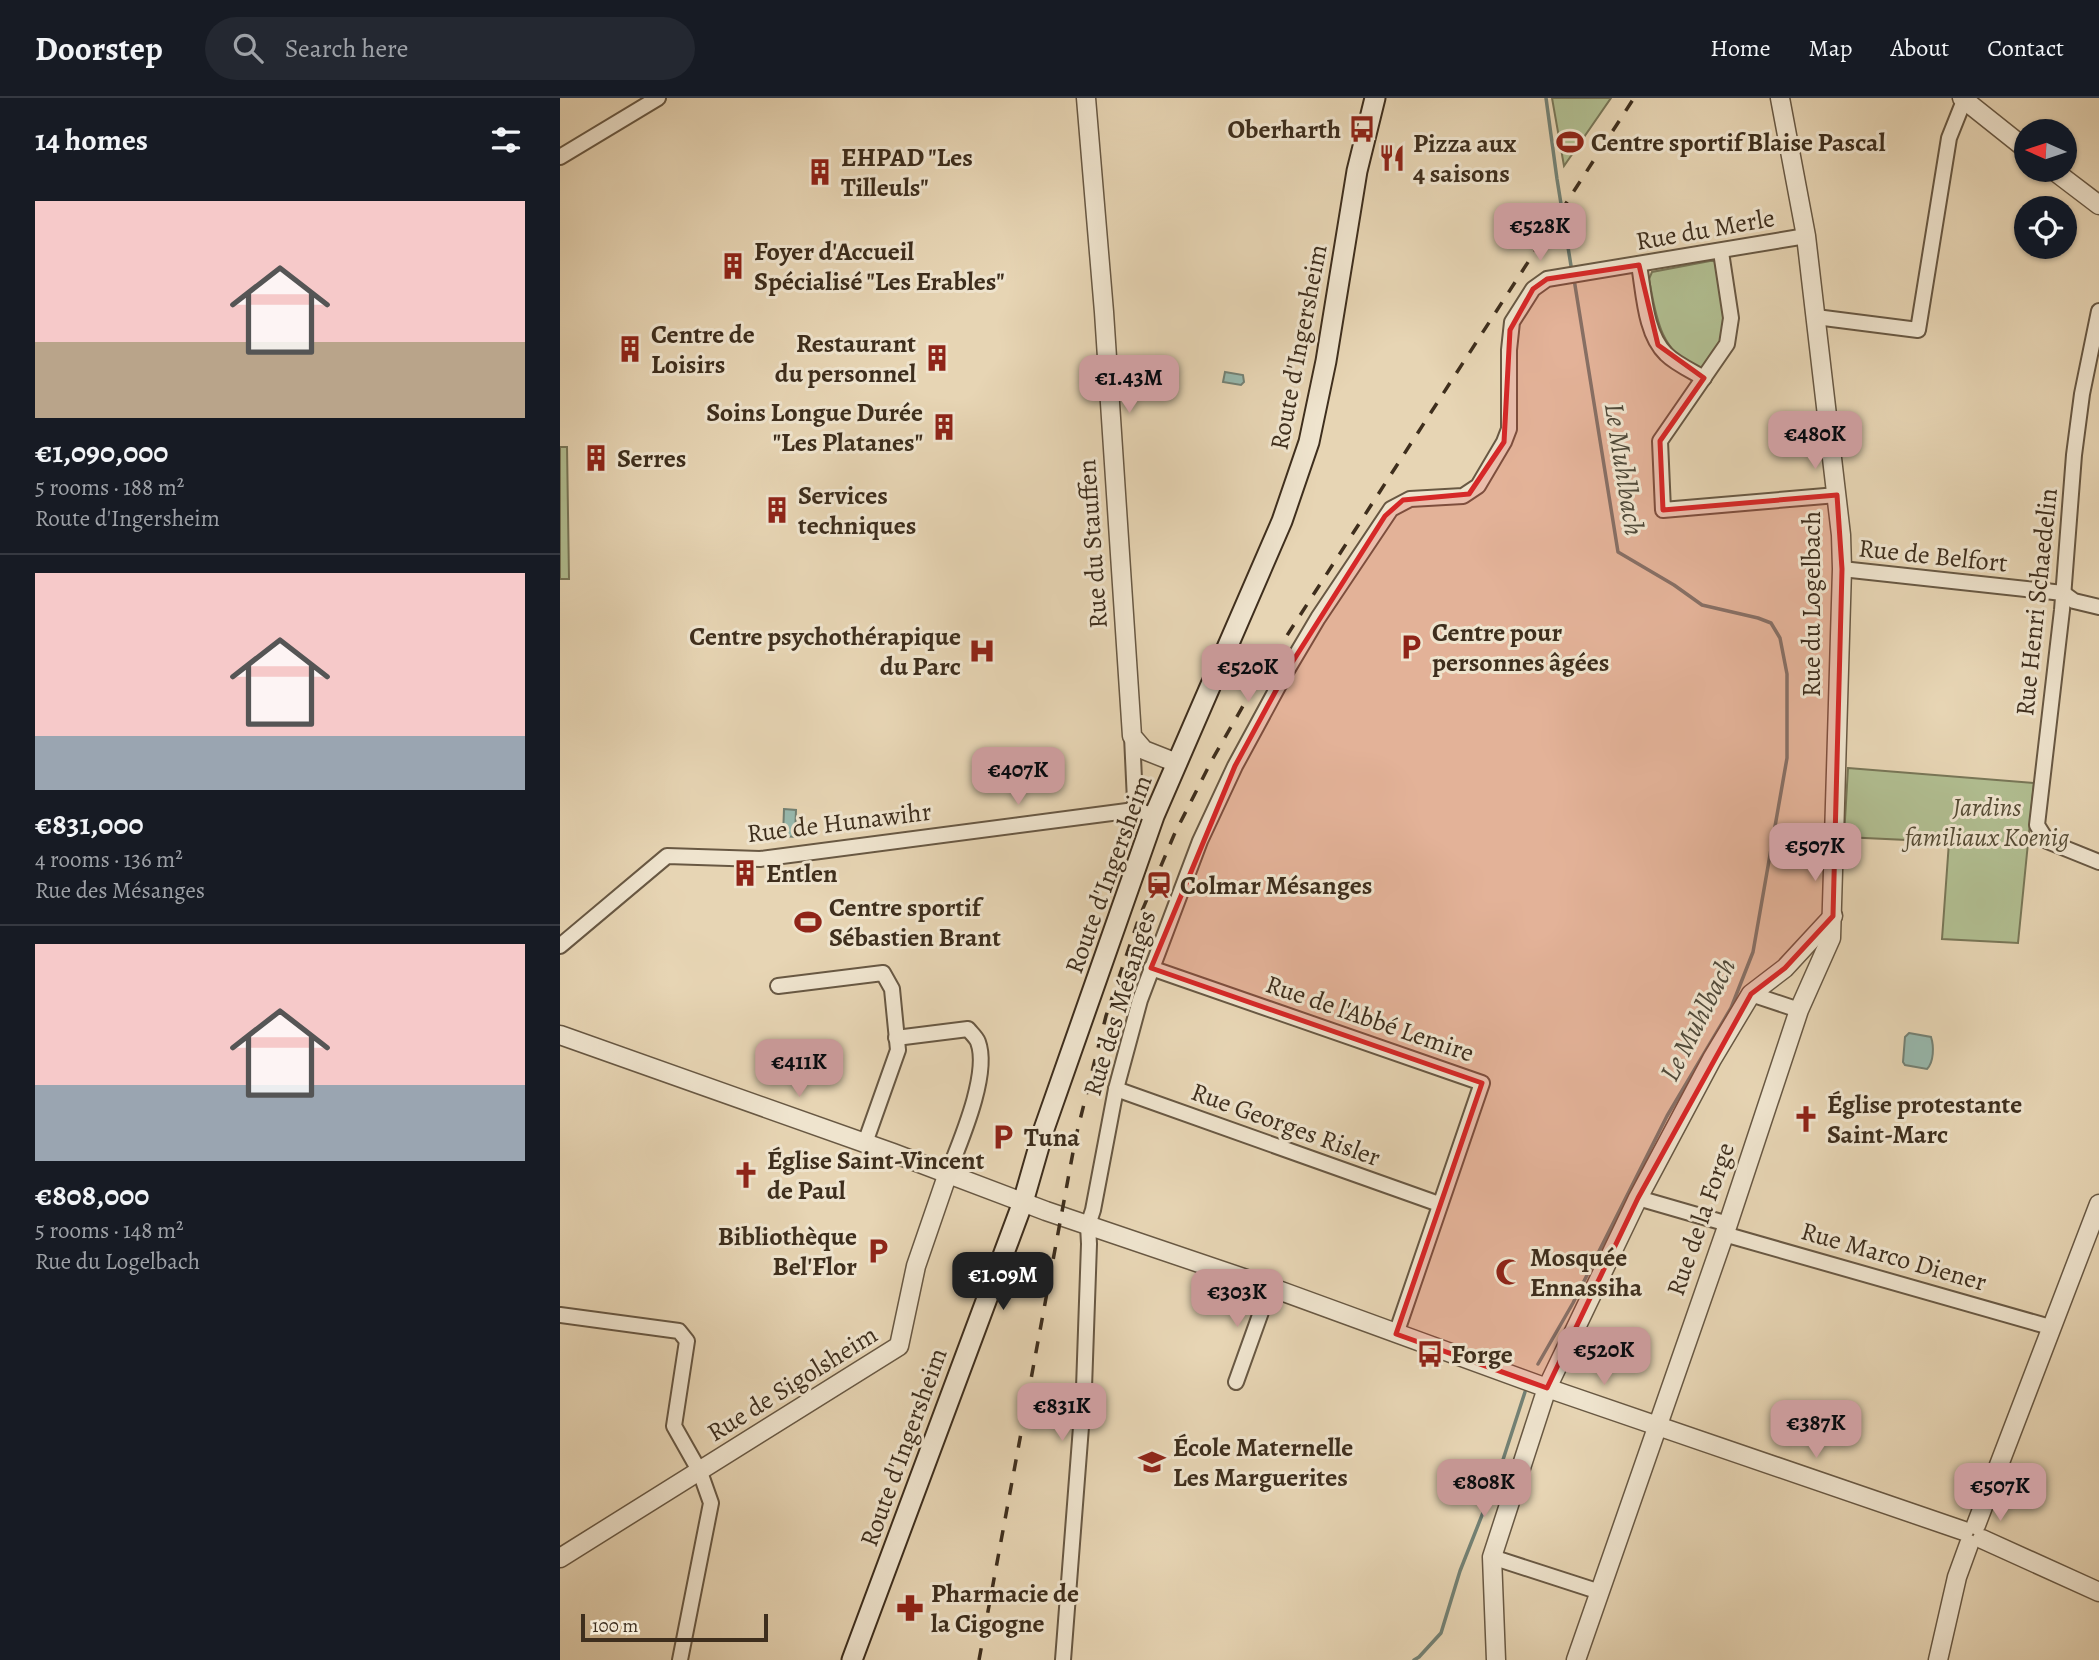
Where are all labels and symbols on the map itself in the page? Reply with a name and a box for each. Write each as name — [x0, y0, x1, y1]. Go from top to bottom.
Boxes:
place label: Oberharth — [1228, 112, 1341, 147]
bus stop icon: Oberharth — [1347, 114, 1377, 144]
north arrow — [2014, 119, 2077, 182]
place label: Centre sportif Blaise Pascal — [1591, 125, 1886, 160]
place label: Pizza aux 4 saisons — [1413, 126, 1516, 191]
sports icon: Centre sportif Blaise Pascal — [1555, 127, 1585, 157]
place label: EHPAD "Les Tilleuls" — [841, 140, 973, 205]
restaurant icon: Pizza aux 4 saisons — [1377, 143, 1407, 173]
building icon: EHPAD "Les Tilleuls" — [805, 157, 835, 187]
street label: Rue du Merle — [1633, 200, 1777, 259]
pin: €528K — [1491, 204, 1589, 263]
place label: Foyer d'Accueil Spécialisé "Les Erables" — [754, 234, 1005, 299]
street label: Route d'Ingersheim — [1261, 241, 1336, 453]
building icon: Foyer d'Accueil Spécialisé "Les Erables" — [718, 251, 748, 281]
place label: Centre de Loisirs — [651, 317, 755, 382]
place label: Restaurant du personnel — [775, 326, 916, 391]
building icon: Centre de Loisirs — [615, 334, 645, 364]
building icon: Restaurant du personnel — [922, 343, 952, 373]
pin: €1.43M — [1072, 356, 1186, 415]
place label: Soins Longue Durée "Les Platanes" — [706, 395, 923, 460]
water label: Le Muhlbach — [1595, 400, 1653, 538]
building icon: Soins Longue Durée "Les Platanes" — [929, 412, 959, 442]
pin: €480K — [1766, 412, 1864, 471]
place label: Serres — [617, 441, 686, 476]
building icon: Serres — [581, 443, 611, 473]
street label: Rue du Stauffen — [1069, 458, 1116, 630]
place label: Services techniques — [798, 478, 916, 543]
street label: Rue Henri Schaedelin — [2007, 486, 2066, 718]
building icon: Services techniques — [762, 495, 792, 525]
street label: Rue du Logelbach — [1794, 511, 1829, 697]
street label: Rue de Belfort — [1857, 530, 2010, 581]
place label: Centre pour personnes âgées — [1432, 615, 1609, 680]
place label: Centre psychothérapique du Parc — [689, 619, 961, 684]
parking icon: Centre pour personnes âgées — [1396, 632, 1426, 662]
hospital icon: Centre psychothérapique du Parc — [967, 636, 997, 666]
pin: €520K — [1199, 644, 1297, 704]
pin: €407K — [969, 748, 1067, 807]
street label: Route d'Ingersheim — [1056, 770, 1161, 978]
park label: Jardins familiaux Koenig — [1901, 790, 2070, 855]
street label: Rue de Hunawihr — [745, 794, 933, 851]
pin: €507K — [1766, 824, 1864, 883]
place label: Entlen — [766, 856, 838, 891]
building icon: Entlen — [730, 858, 760, 888]
place label: Colmar Mésanges — [1180, 868, 1372, 903]
station icon: Colmar Mésanges — [1144, 870, 1174, 900]
place label: Centre sportif Sébastien Brant — [829, 890, 1001, 955]
street label: Rue des Mésanges — [1075, 906, 1164, 1100]
sports icon: Centre sportif Sébastien Brant — [793, 907, 823, 937]
water label: Le Muhlbach — [1651, 951, 1745, 1088]
street label: Rue de l'Abbé Lemire — [1261, 966, 1479, 1071]
pin: €411K — [750, 1040, 848, 1099]
street label: Rue Georges Risler — [1186, 1074, 1385, 1175]
place label: Église protestante Saint-Marc — [1827, 1087, 2022, 1152]
church icon: Église protestante Saint-Marc — [1791, 1104, 1821, 1134]
place label: Tuna — [1024, 1120, 1080, 1155]
parking icon: Tuna — [988, 1122, 1018, 1152]
street label: Rue de la Forge — [1658, 1138, 1743, 1301]
place label: Église Saint-Vincent de Paul — [767, 1143, 985, 1208]
church icon: Église Saint-Vincent de Paul — [731, 1160, 761, 1190]
street label: Rue Marco Diener — [1797, 1213, 1991, 1300]
place label: Bibliothèque Bel'Flor — [718, 1219, 857, 1284]
parking icon: Bibliothèque Bel'Flor — [863, 1236, 893, 1266]
place label: Mosquée Ennassiha — [1530, 1240, 1643, 1305]
pin: €1.09M — [946, 1252, 1060, 1312]
mosque icon: Mosquée Ennassiha — [1494, 1257, 1524, 1287]
pin: €303K — [1188, 1270, 1286, 1329]
street label: Rue de Sigolsheim — [700, 1317, 884, 1450]
pin: €520K — [1555, 1328, 1653, 1387]
place label: Forge — [1451, 1337, 1513, 1372]
bus stop icon: Forge — [1415, 1339, 1445, 1369]
street label: Route d'Ingersheim — [851, 1343, 956, 1551]
pin: €831K — [1013, 1384, 1111, 1443]
pin: €387K — [1767, 1400, 1865, 1460]
place label: École Maternelle Les Marguerites — [1173, 1430, 1353, 1495]
school or university icon: École Maternelle Les Marguerites — [1137, 1447, 1167, 1477]
pin: €808K — [1435, 1460, 1533, 1519]
pin: €507K — [1951, 1464, 2049, 1523]
place label: Pharmacie de la Cigogne — [931, 1576, 1079, 1641]
pharmacy icon: Pharmacie de la Cigogne — [895, 1593, 925, 1623]
scale bar — [581, 1611, 768, 1643]

